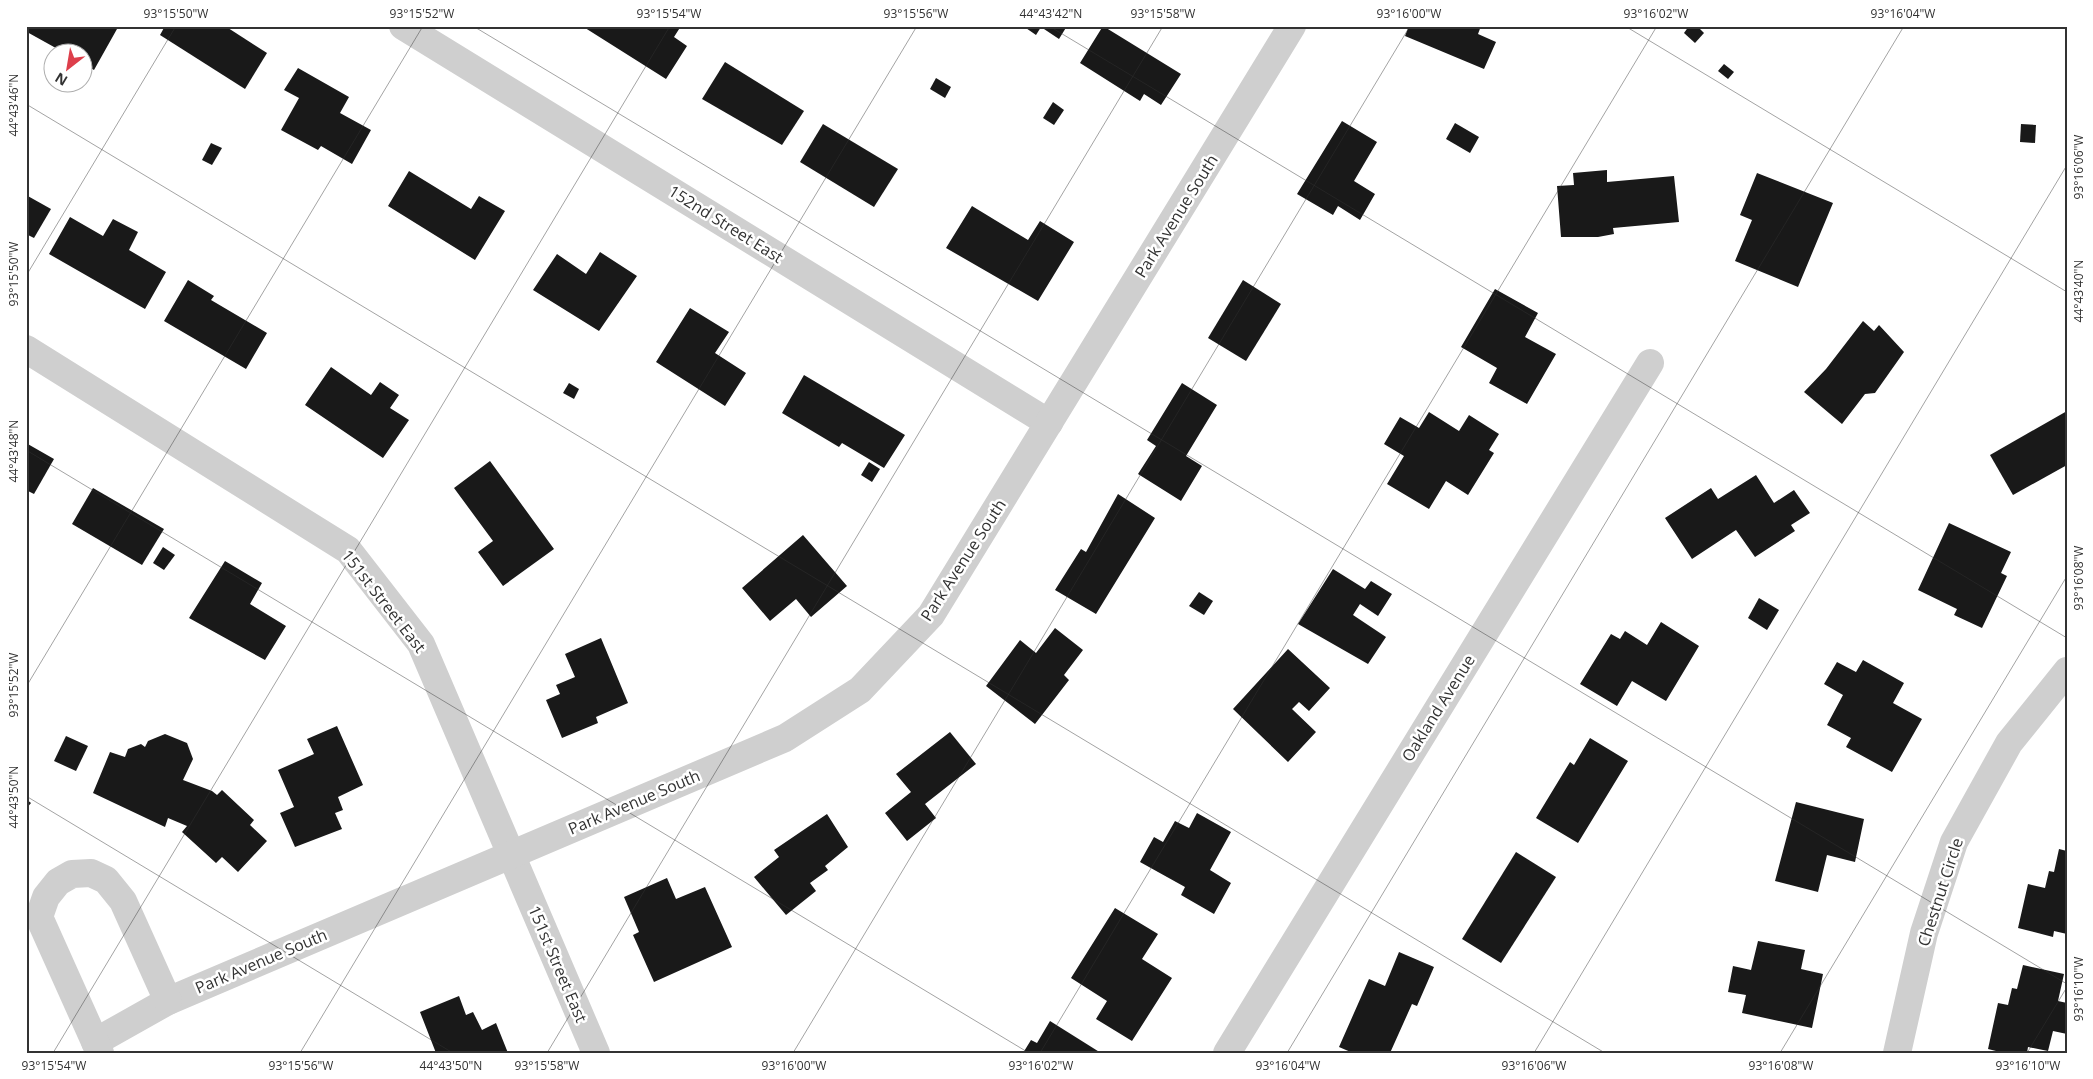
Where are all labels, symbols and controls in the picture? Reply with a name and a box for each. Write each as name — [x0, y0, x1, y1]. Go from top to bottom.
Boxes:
text: 93°15'50"W — [144, 5, 208, 22]
text: 93°15'52"W — [390, 5, 454, 22]
text: 93°15'54"W — [637, 5, 701, 22]
text: 93°15'56"W — [884, 5, 948, 22]
text: 44°43'42"N — [1020, 5, 1082, 22]
text: 93°15'58"W — [1131, 5, 1195, 22]
text: 93°16'00"W — [1377, 5, 1441, 22]
text: 93°16'02"W — [1624, 5, 1688, 22]
text: 93°16'04"W — [1871, 5, 1935, 22]
north arrow — [42, 42, 92, 92]
text: N — [51, 68, 71, 91]
text: 44°43'46"N — [5, 74, 22, 136]
text: 93°16'06"W — [2070, 135, 2087, 199]
street label: Park Avenue South — [1129, 150, 1223, 282]
street label: 152nd Street East — [665, 180, 788, 268]
text: 93°15'50"W — [5, 242, 22, 306]
text: 44°43'40"N — [2070, 260, 2087, 322]
text: 44°43'48"N — [5, 420, 22, 482]
street label: Park Avenue South — [915, 495, 1011, 625]
street label: 151st Street East — [337, 545, 431, 657]
text: 93°16'08"W — [2070, 546, 2087, 610]
street label: Oakland Avenue — [1396, 650, 1480, 766]
text: 93°15'52"W — [5, 653, 22, 717]
street label: Park Avenue South — [565, 764, 703, 840]
text: 44°43'50"N — [5, 766, 22, 828]
street label: Chestnut Circle — [1912, 835, 1968, 949]
street label: 151st Street East — [523, 902, 593, 1026]
street label: Park Avenue South — [192, 923, 330, 999]
text: 93°16'10"W — [2070, 957, 2087, 1021]
text: 93°15'54"W — [22, 1057, 86, 1074]
text: 93°15'56"W — [269, 1057, 333, 1074]
text: 44°43'50"N — [420, 1057, 482, 1074]
text: 93°15'58"W — [515, 1057, 579, 1074]
text: 93°16'00"W — [762, 1057, 826, 1074]
text: 93°16'02"W — [1009, 1057, 1073, 1074]
text: 93°16'04"W — [1256, 1057, 1320, 1074]
text: 93°16'06"W — [1502, 1057, 1566, 1074]
text: 93°16'08"W — [1749, 1057, 1813, 1074]
text: 93°16'10"W — [1996, 1057, 2060, 1074]

